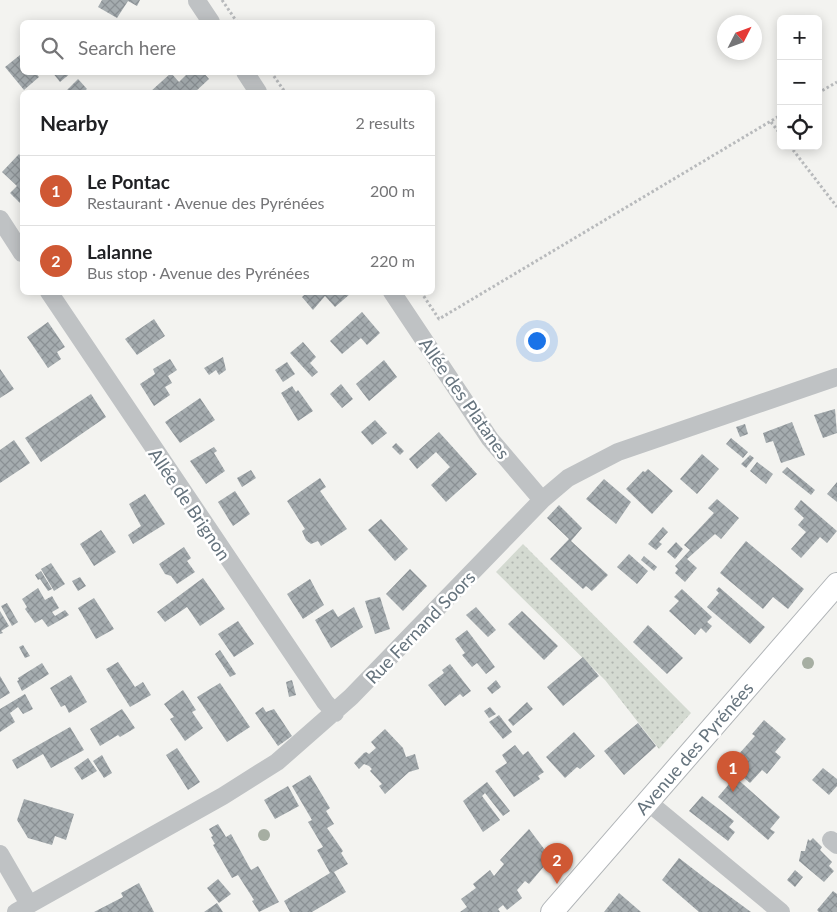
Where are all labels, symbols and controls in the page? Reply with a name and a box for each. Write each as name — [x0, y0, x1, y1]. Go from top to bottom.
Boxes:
north arrow — [717, 15, 762, 60]
map controls — [777, 15, 822, 150]
button: + — [777, 15, 822, 60]
search box — [20, 20, 435, 75]
icon: search — [38, 34, 66, 62]
text: Search here — [78, 36, 176, 59]
button: − — [777, 60, 822, 105]
button: locate — [777, 105, 822, 150]
text: Nearby — [40, 110, 108, 135]
text: 2 results — [355, 113, 415, 132]
text: Le Pontac — [87, 170, 170, 193]
text: 1 — [51, 181, 61, 200]
text: 200 m — [370, 181, 415, 200]
text: Restaurant · Avenue des Pyrénées — [87, 193, 325, 212]
text: Lalanne — [87, 240, 152, 263]
text: 2 — [51, 251, 61, 270]
text: 220 m — [370, 251, 415, 270]
text: Bus stop · Avenue des Pyrénées — [87, 263, 310, 282]
your location — [524, 328, 550, 354]
street label: Allée des Platanes — [415, 333, 515, 463]
street label: Allée de Brignon — [144, 444, 236, 564]
street label: Rue Fernand Soors — [360, 566, 480, 688]
street label: Avenue des Pyrénées — [630, 677, 758, 819]
pin: 1 — [717, 751, 749, 792]
pin: 2 — [541, 843, 573, 884]

